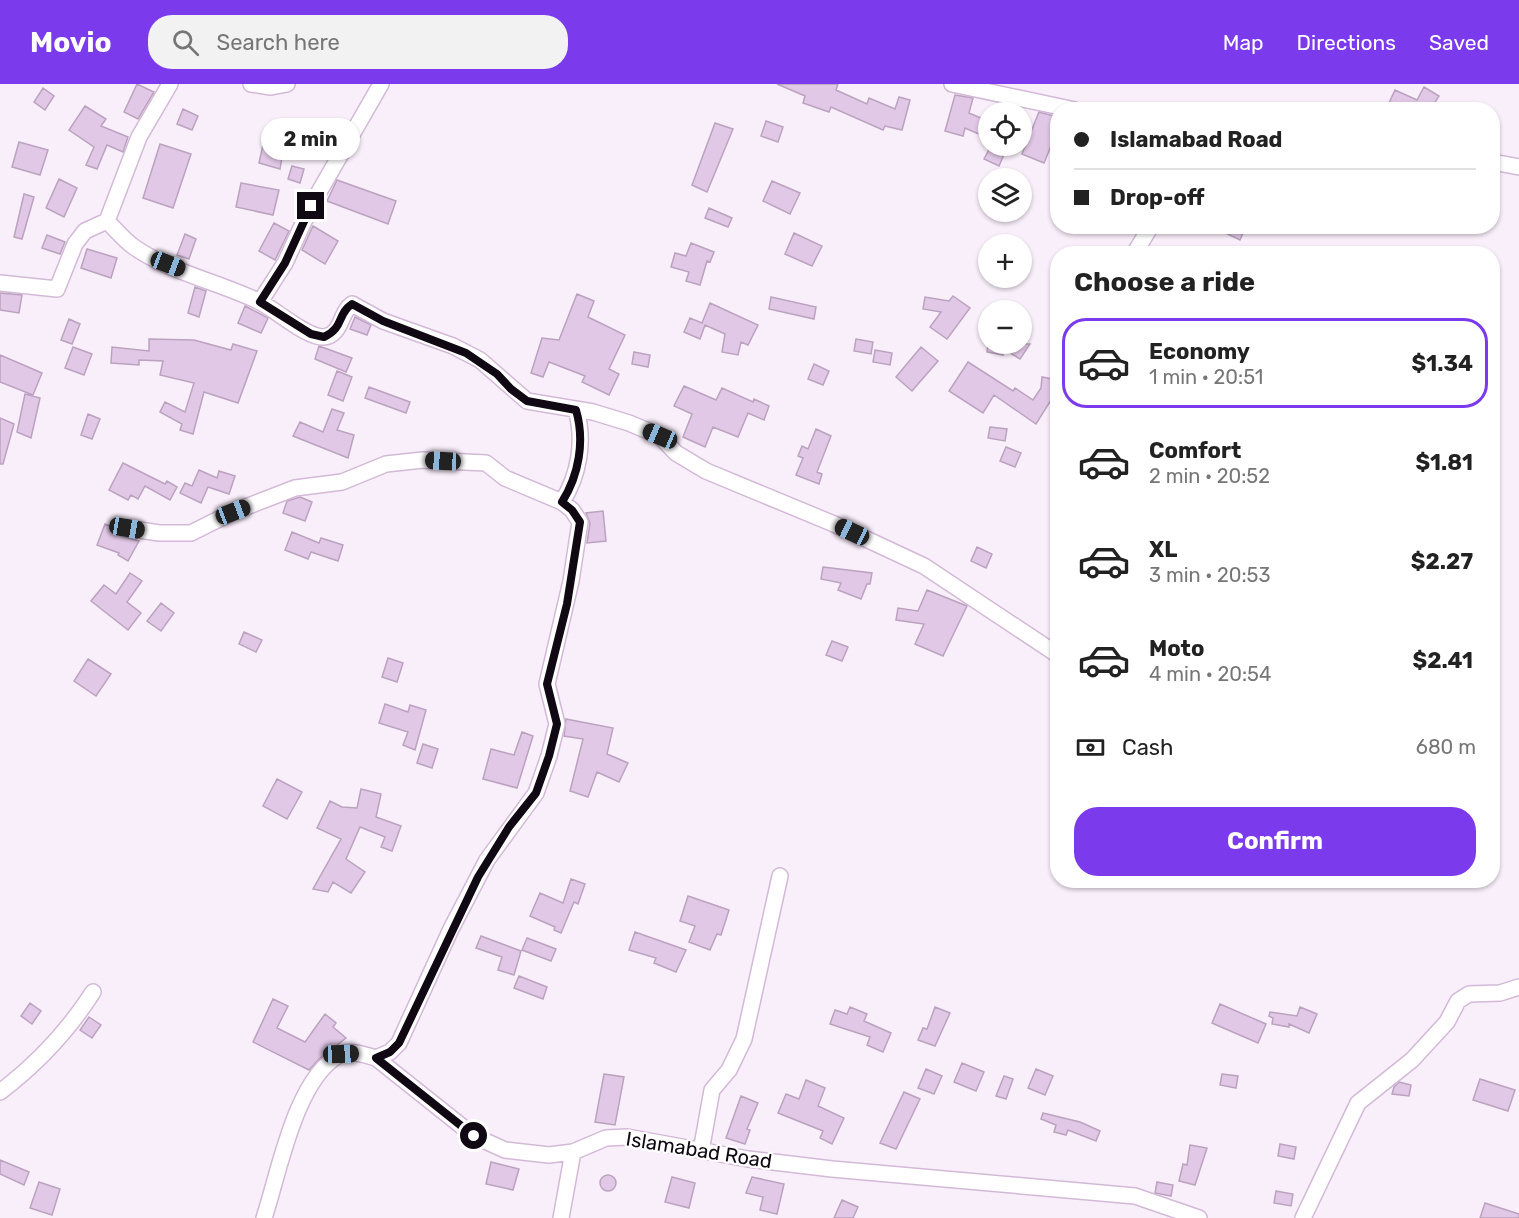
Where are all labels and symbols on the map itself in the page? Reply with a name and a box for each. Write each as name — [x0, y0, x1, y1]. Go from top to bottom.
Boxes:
callout: 2 min — [262, 119, 360, 161]
route end — [297, 192, 324, 219]
car — [148, 249, 188, 279]
car — [640, 421, 680, 451]
car — [425, 451, 461, 471]
car — [213, 497, 253, 527]
car — [108, 516, 146, 540]
car — [832, 516, 872, 548]
car — [323, 1044, 359, 1064]
route start — [460, 1122, 487, 1149]
street label: Islamabad Road — [624, 1127, 774, 1173]

